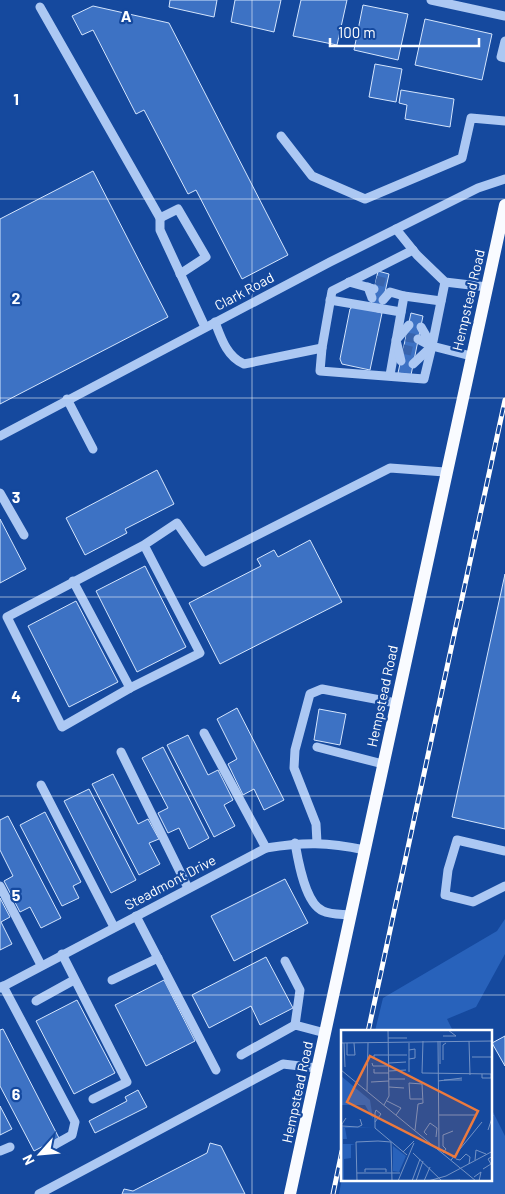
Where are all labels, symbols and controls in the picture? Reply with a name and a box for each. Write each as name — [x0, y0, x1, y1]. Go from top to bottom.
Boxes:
text: A — [121, 6, 132, 25]
scale bar — [330, 15, 479, 47]
text: 100 m — [338, 23, 376, 41]
text: 1 — [13, 89, 19, 108]
street label: Hempstead Road — [448, 248, 488, 352]
street label: Clark Road — [211, 268, 277, 314]
text: 2 — [12, 288, 21, 307]
text: 3 — [12, 487, 20, 506]
street label: Hempstead Road — [363, 644, 401, 748]
text: 4 — [11, 686, 21, 705]
street label: Steadmont Drive — [121, 851, 219, 913]
text: 5 — [12, 885, 21, 904]
inset map — [341, 1030, 492, 1182]
street label: Hempstead Road — [278, 1040, 316, 1144]
text: 6 — [12, 1084, 21, 1103]
north arrow — [15, 1129, 65, 1179]
text: N — [18, 1152, 38, 1168]

